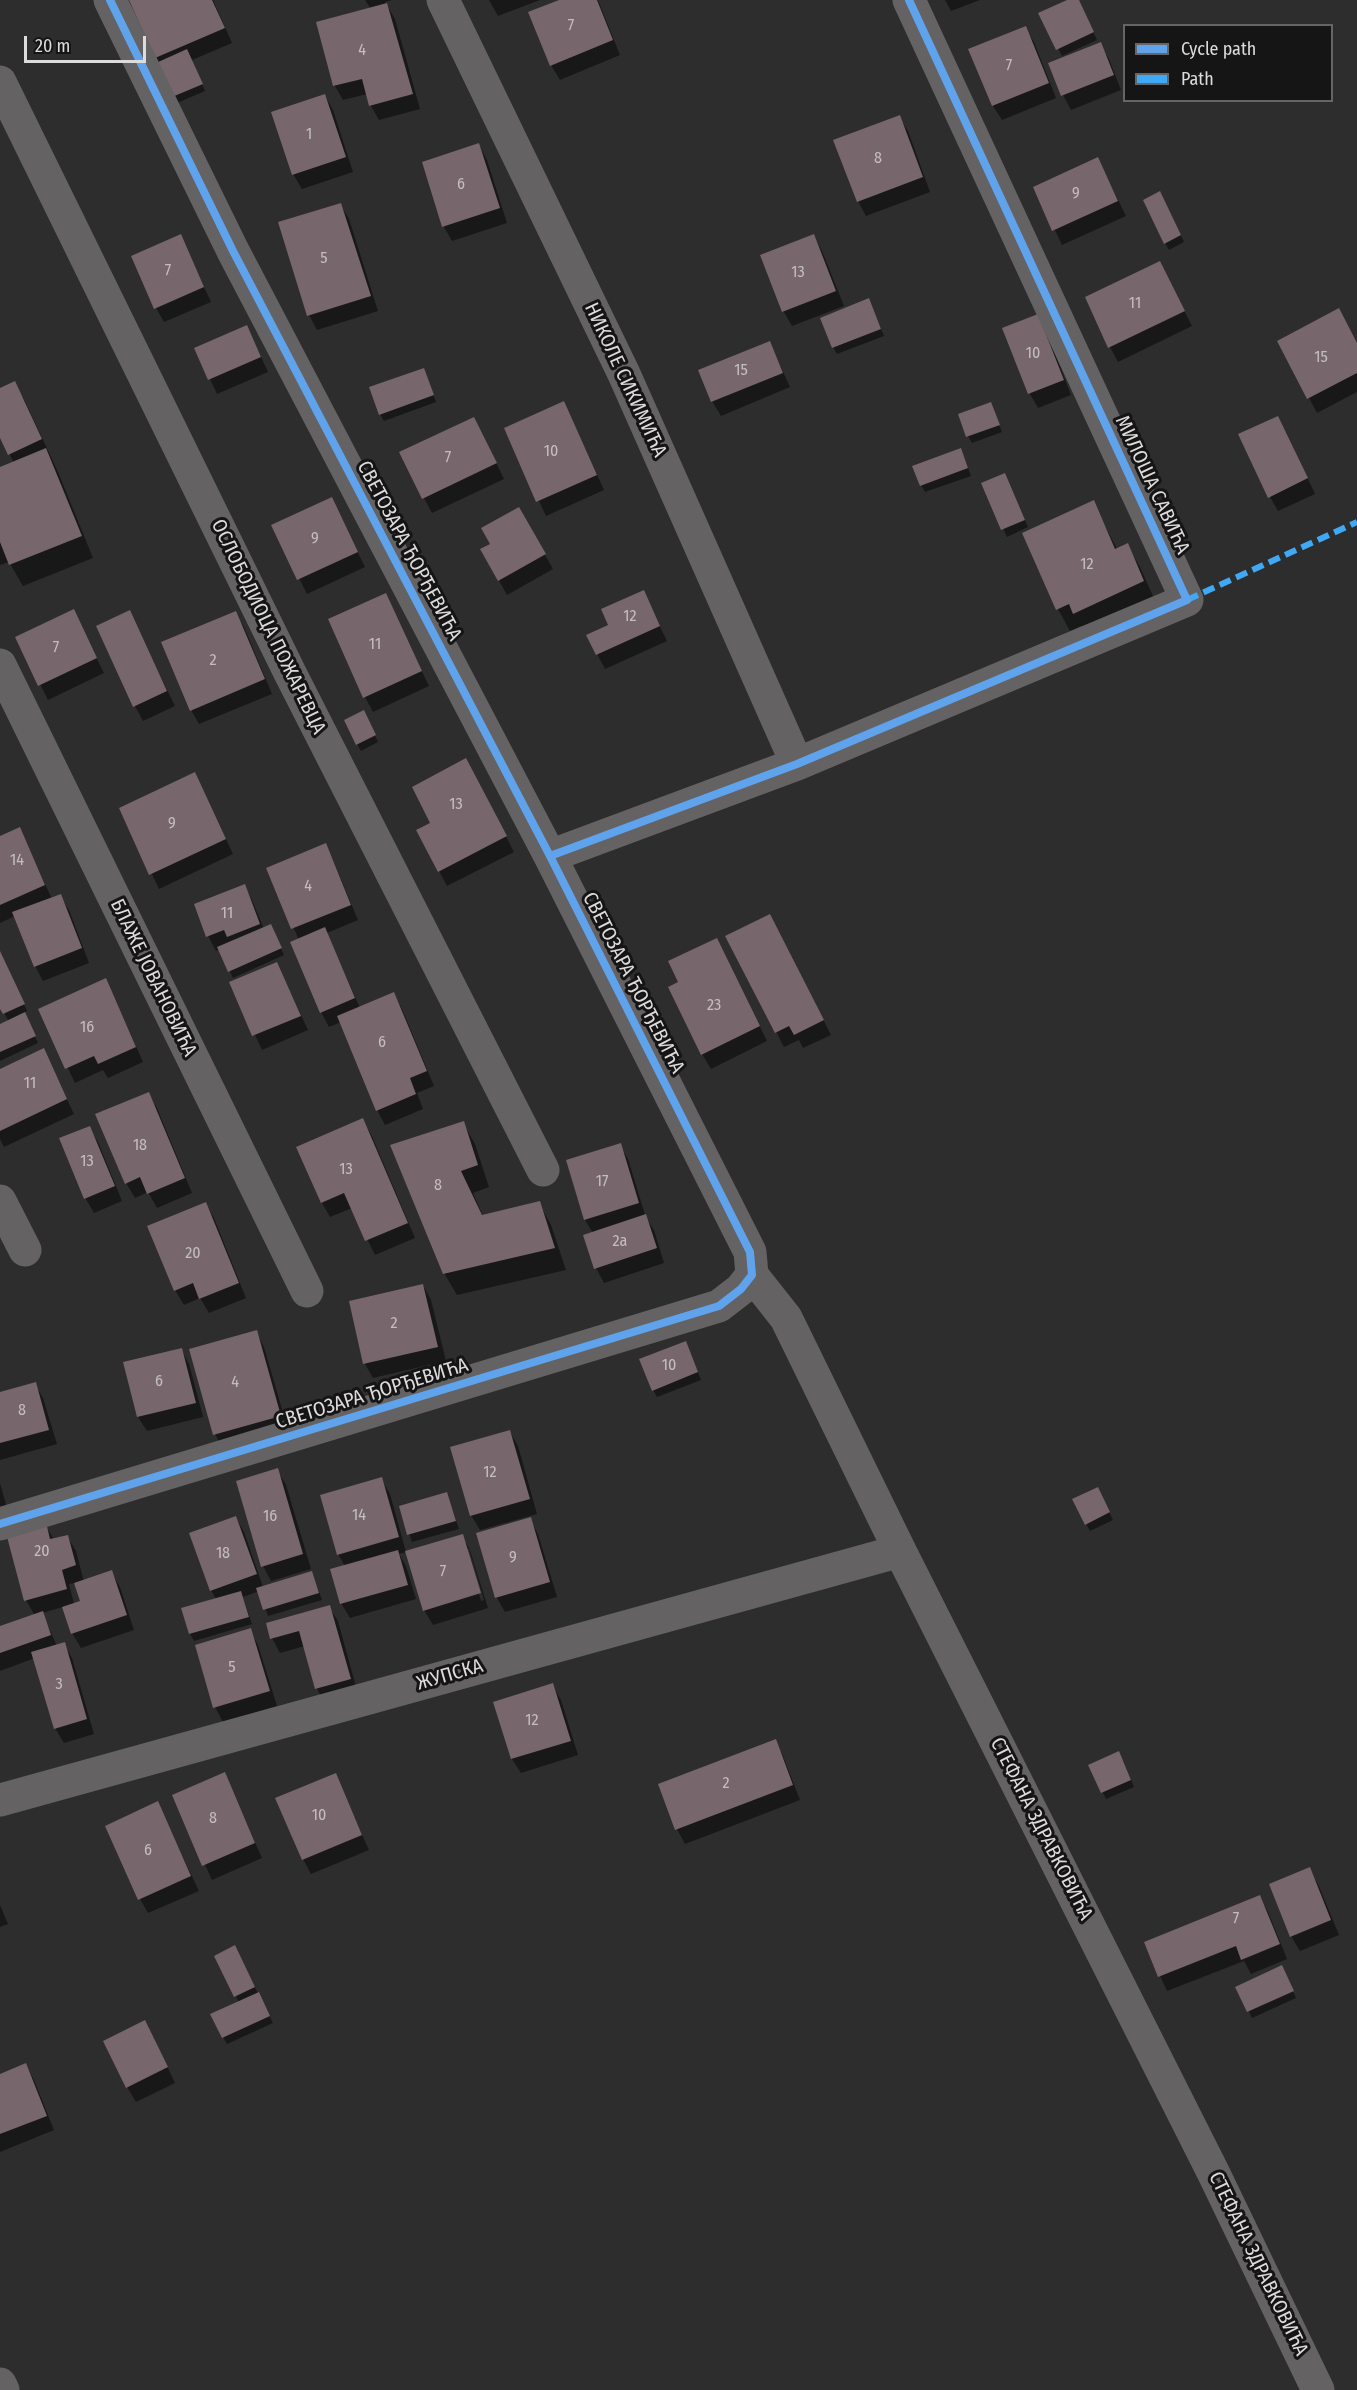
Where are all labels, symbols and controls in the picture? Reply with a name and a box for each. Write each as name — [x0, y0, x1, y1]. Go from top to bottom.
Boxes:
house number: 7 — [568, 16, 574, 36]
scale bar — [27, 24, 148, 62]
legend — [1123, 24, 1333, 102]
text: 20 m — [35, 35, 70, 57]
text: Cycle path — [1181, 38, 1256, 60]
house number: 4 — [358, 41, 366, 61]
house number: 7 — [1006, 56, 1012, 76]
text: Path — [1181, 68, 1214, 90]
house number: 1 — [306, 125, 312, 145]
house number: 8 — [874, 149, 882, 169]
house number: 6 — [457, 175, 465, 195]
house number: 9 — [1072, 184, 1080, 204]
house number: 5 — [320, 249, 328, 269]
house number: 7 — [165, 261, 171, 281]
house number: 13 — [791, 263, 805, 283]
house number: 11 — [1129, 294, 1141, 314]
street label: НИКОЛЕ СИКИМИЋА — [579, 299, 671, 461]
house number: 10 — [1026, 344, 1040, 364]
house number: 15 — [1314, 348, 1328, 368]
house number: 15 — [734, 361, 748, 381]
street label: МИЛОША САВИЋА — [1110, 412, 1194, 558]
house number: 10 — [544, 442, 558, 462]
house number: 7 — [445, 448, 451, 468]
street label: СВЕТОЗАРА ЂОРЂЕВИЋА — [351, 457, 467, 645]
street label: ОСЛОБОДИОЦА ПОЖАРЕВЦА — [205, 516, 331, 738]
house number: 9 — [311, 529, 319, 549]
house number: 12 — [1080, 555, 1094, 575]
house number: 12 — [623, 607, 637, 627]
house number: 11 — [369, 635, 381, 655]
house number: 7 — [53, 638, 59, 658]
house number: 2 — [209, 651, 217, 671]
house number: 13 — [449, 795, 463, 815]
house number: 9 — [168, 814, 176, 834]
house number: 14 — [10, 851, 24, 871]
house number: 4 — [304, 877, 312, 897]
street label: СВЕТОЗАРА ЂОРЂЕВИЋА — [577, 888, 689, 1078]
street label: БЛАЖЕ ЈОВАНОВИЋА — [104, 895, 202, 1061]
house number: 11 — [221, 904, 233, 924]
house number: 23 — [707, 996, 721, 1016]
house number: 16 — [80, 1018, 94, 1038]
house number: 6 — [378, 1033, 386, 1053]
house number: 11 — [24, 1074, 36, 1094]
house number: 18 — [133, 1136, 147, 1156]
house number: 13 — [80, 1152, 94, 1172]
house number: 13 — [339, 1160, 353, 1180]
house number: 17 — [596, 1172, 608, 1192]
house number: 8 — [434, 1176, 442, 1196]
house number: 2a — [613, 1232, 627, 1252]
house number: 20 — [185, 1244, 201, 1264]
house number: 2 — [390, 1314, 398, 1334]
street label: СВЕТОЗАРА ЂОРЂЕВИЋА — [273, 1353, 471, 1435]
house number: 10 — [662, 1356, 676, 1376]
house number: 6 — [155, 1372, 163, 1392]
house number: 4 — [231, 1373, 239, 1393]
house number: 8 — [18, 1401, 26, 1421]
house number: 12 — [483, 1463, 497, 1483]
house number: 14 — [352, 1506, 366, 1526]
house number: 16 — [263, 1507, 277, 1527]
house number: 20 — [34, 1542, 50, 1562]
house number: 18 — [216, 1544, 230, 1564]
house number: 9 — [509, 1548, 517, 1568]
house number: 7 — [440, 1562, 446, 1582]
street label: ЖУПСКА — [414, 1654, 486, 1696]
house number: 5 — [228, 1658, 236, 1678]
house number: 3 — [55, 1675, 63, 1695]
house number: 12 — [525, 1711, 539, 1731]
street label: СТЕФАНА ЗДРАВКОВИЋА — [985, 1734, 1097, 1924]
house number: 2 — [722, 1774, 730, 1794]
house number: 10 — [312, 1806, 326, 1826]
house number: 8 — [209, 1809, 217, 1829]
house number: 6 — [144, 1841, 152, 1861]
house number: 7 — [1233, 1909, 1239, 1929]
street label: СТЕФАНА ЗДРАВКОВИЋА — [1203, 2168, 1313, 2360]

